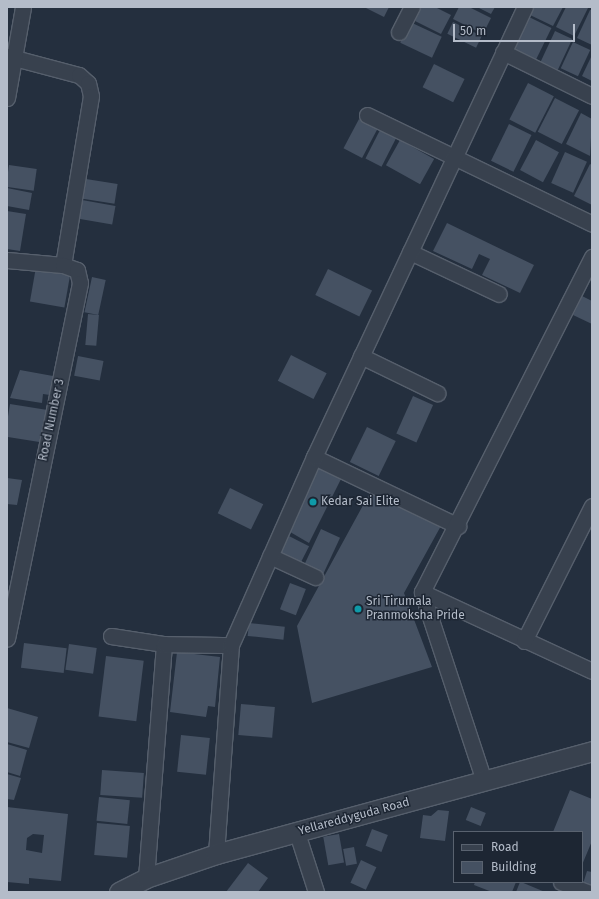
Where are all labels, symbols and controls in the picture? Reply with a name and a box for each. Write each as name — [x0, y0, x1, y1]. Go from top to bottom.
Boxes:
scale bar — [455, 16, 577, 42]
text: 50 m — [460, 24, 486, 38]
street label: Road Number 3 — [36, 378, 68, 462]
place label: Kedar Sai Elite — [321, 495, 400, 509]
marker: Kedar Sai Elite — [308, 497, 318, 507]
place label: Sri Tirumala Pranmoksha Pride — [366, 595, 465, 623]
marker: Sri Tirumala Pranmoksha Pride — [353, 604, 363, 614]
street label: Yellareddyguda Road — [297, 795, 411, 839]
legend — [453, 831, 583, 883]
text: Road — [491, 840, 519, 854]
text: Building — [491, 860, 536, 874]

